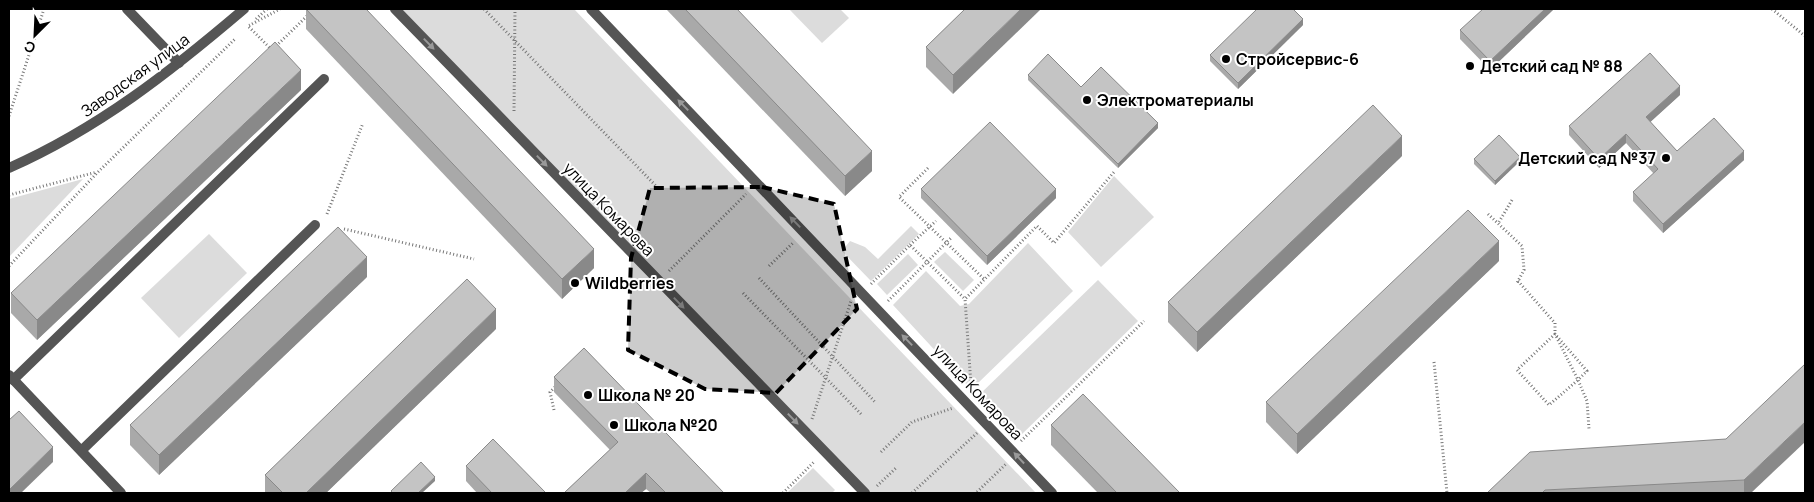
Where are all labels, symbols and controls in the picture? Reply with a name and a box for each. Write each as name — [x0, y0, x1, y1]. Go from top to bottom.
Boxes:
north arrow — [10, 10, 60, 60]
street label: Заводская улица — [76, 28, 194, 122]
text: С — [21, 37, 38, 58]
one-way arrow — [423, 38, 435, 50]
place label: Стройсервис-6 — [1236, 48, 1359, 70]
marker: Стройсервис-6 — [1220, 53, 1232, 65]
place label: Детский сад № 88 — [1480, 55, 1623, 77]
marker: Детский сад № 88 — [1464, 60, 1476, 72]
place label: Электроматериалы — [1097, 89, 1254, 111]
marker: Электроматериалы — [1081, 94, 1093, 106]
one-way arrow — [677, 99, 689, 111]
place label: Детский сад №37 — [1518, 147, 1656, 169]
marker: Детский сад №37 — [1660, 152, 1672, 164]
one-way arrow — [536, 154, 548, 166]
street label: улица Комарова — [558, 157, 660, 261]
one-way arrow — [789, 217, 801, 229]
place label: Wildberries — [585, 272, 675, 294]
marker: Wildberries — [569, 277, 581, 289]
one-way arrow — [673, 297, 685, 309]
one-way arrow — [901, 334, 913, 346]
street label: улица Комарова — [928, 339, 1028, 445]
place label: Школа № 20 — [598, 384, 695, 406]
marker: Школа № 20 — [582, 389, 594, 401]
one-way arrow — [787, 412, 799, 424]
place label: Школа №20 — [624, 414, 718, 436]
marker: Школа №20 — [608, 419, 620, 431]
one-way arrow — [1013, 452, 1025, 464]

